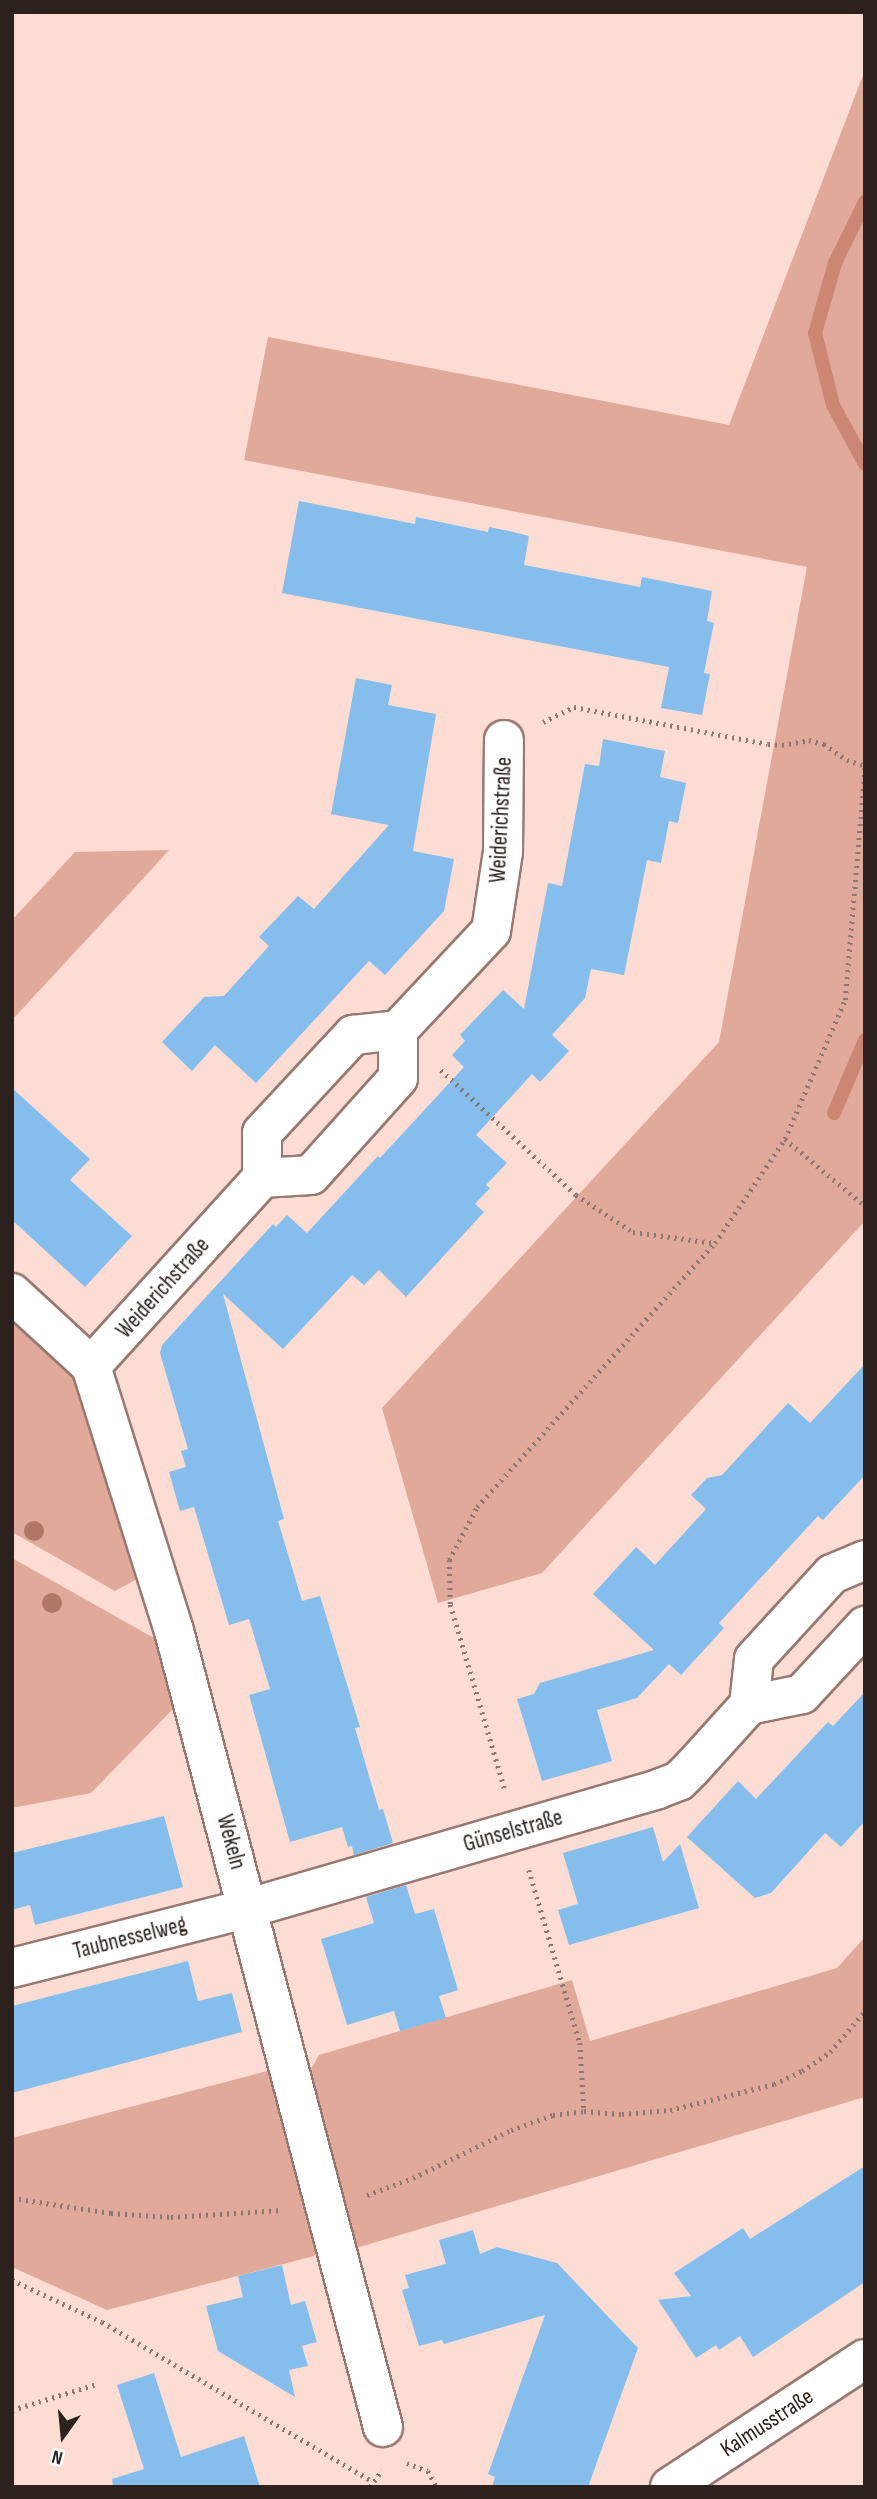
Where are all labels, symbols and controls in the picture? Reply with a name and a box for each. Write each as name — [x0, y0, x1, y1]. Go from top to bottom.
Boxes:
street label: Weiderichstraße — [484, 756, 518, 884]
street label: Weiderichstraße — [111, 1232, 215, 1344]
street label: Günselstraße — [460, 1804, 566, 1858]
street label: Wekeln — [210, 1812, 252, 1872]
street label: Taubnesselweg — [70, 1911, 190, 1965]
street label: Kalmusstraße — [715, 2383, 819, 2463]
north arrow — [28, 2401, 98, 2471]
text: N — [50, 2444, 65, 2469]

